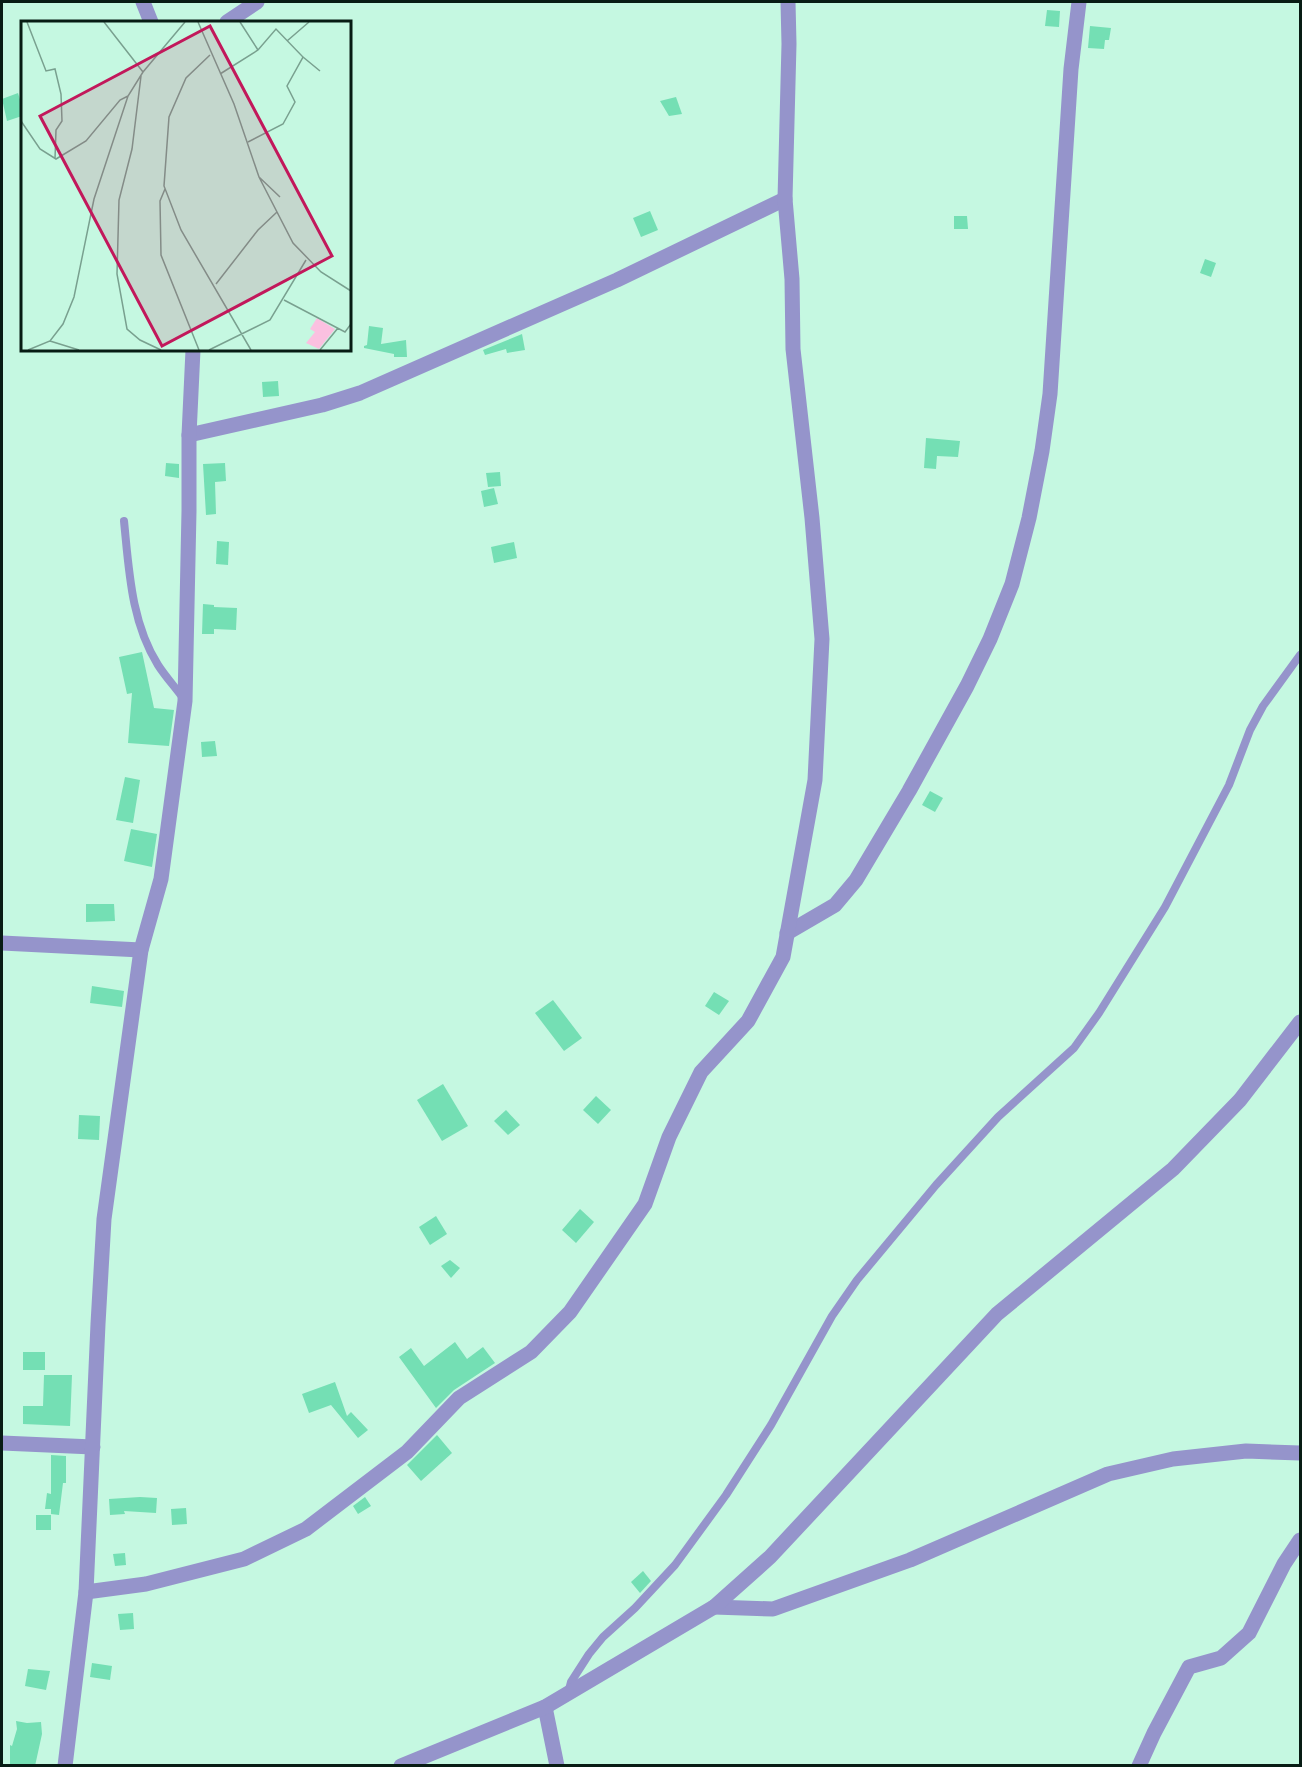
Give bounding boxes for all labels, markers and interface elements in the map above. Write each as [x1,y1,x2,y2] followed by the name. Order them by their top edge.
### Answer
[21,21,351,351] inset map

